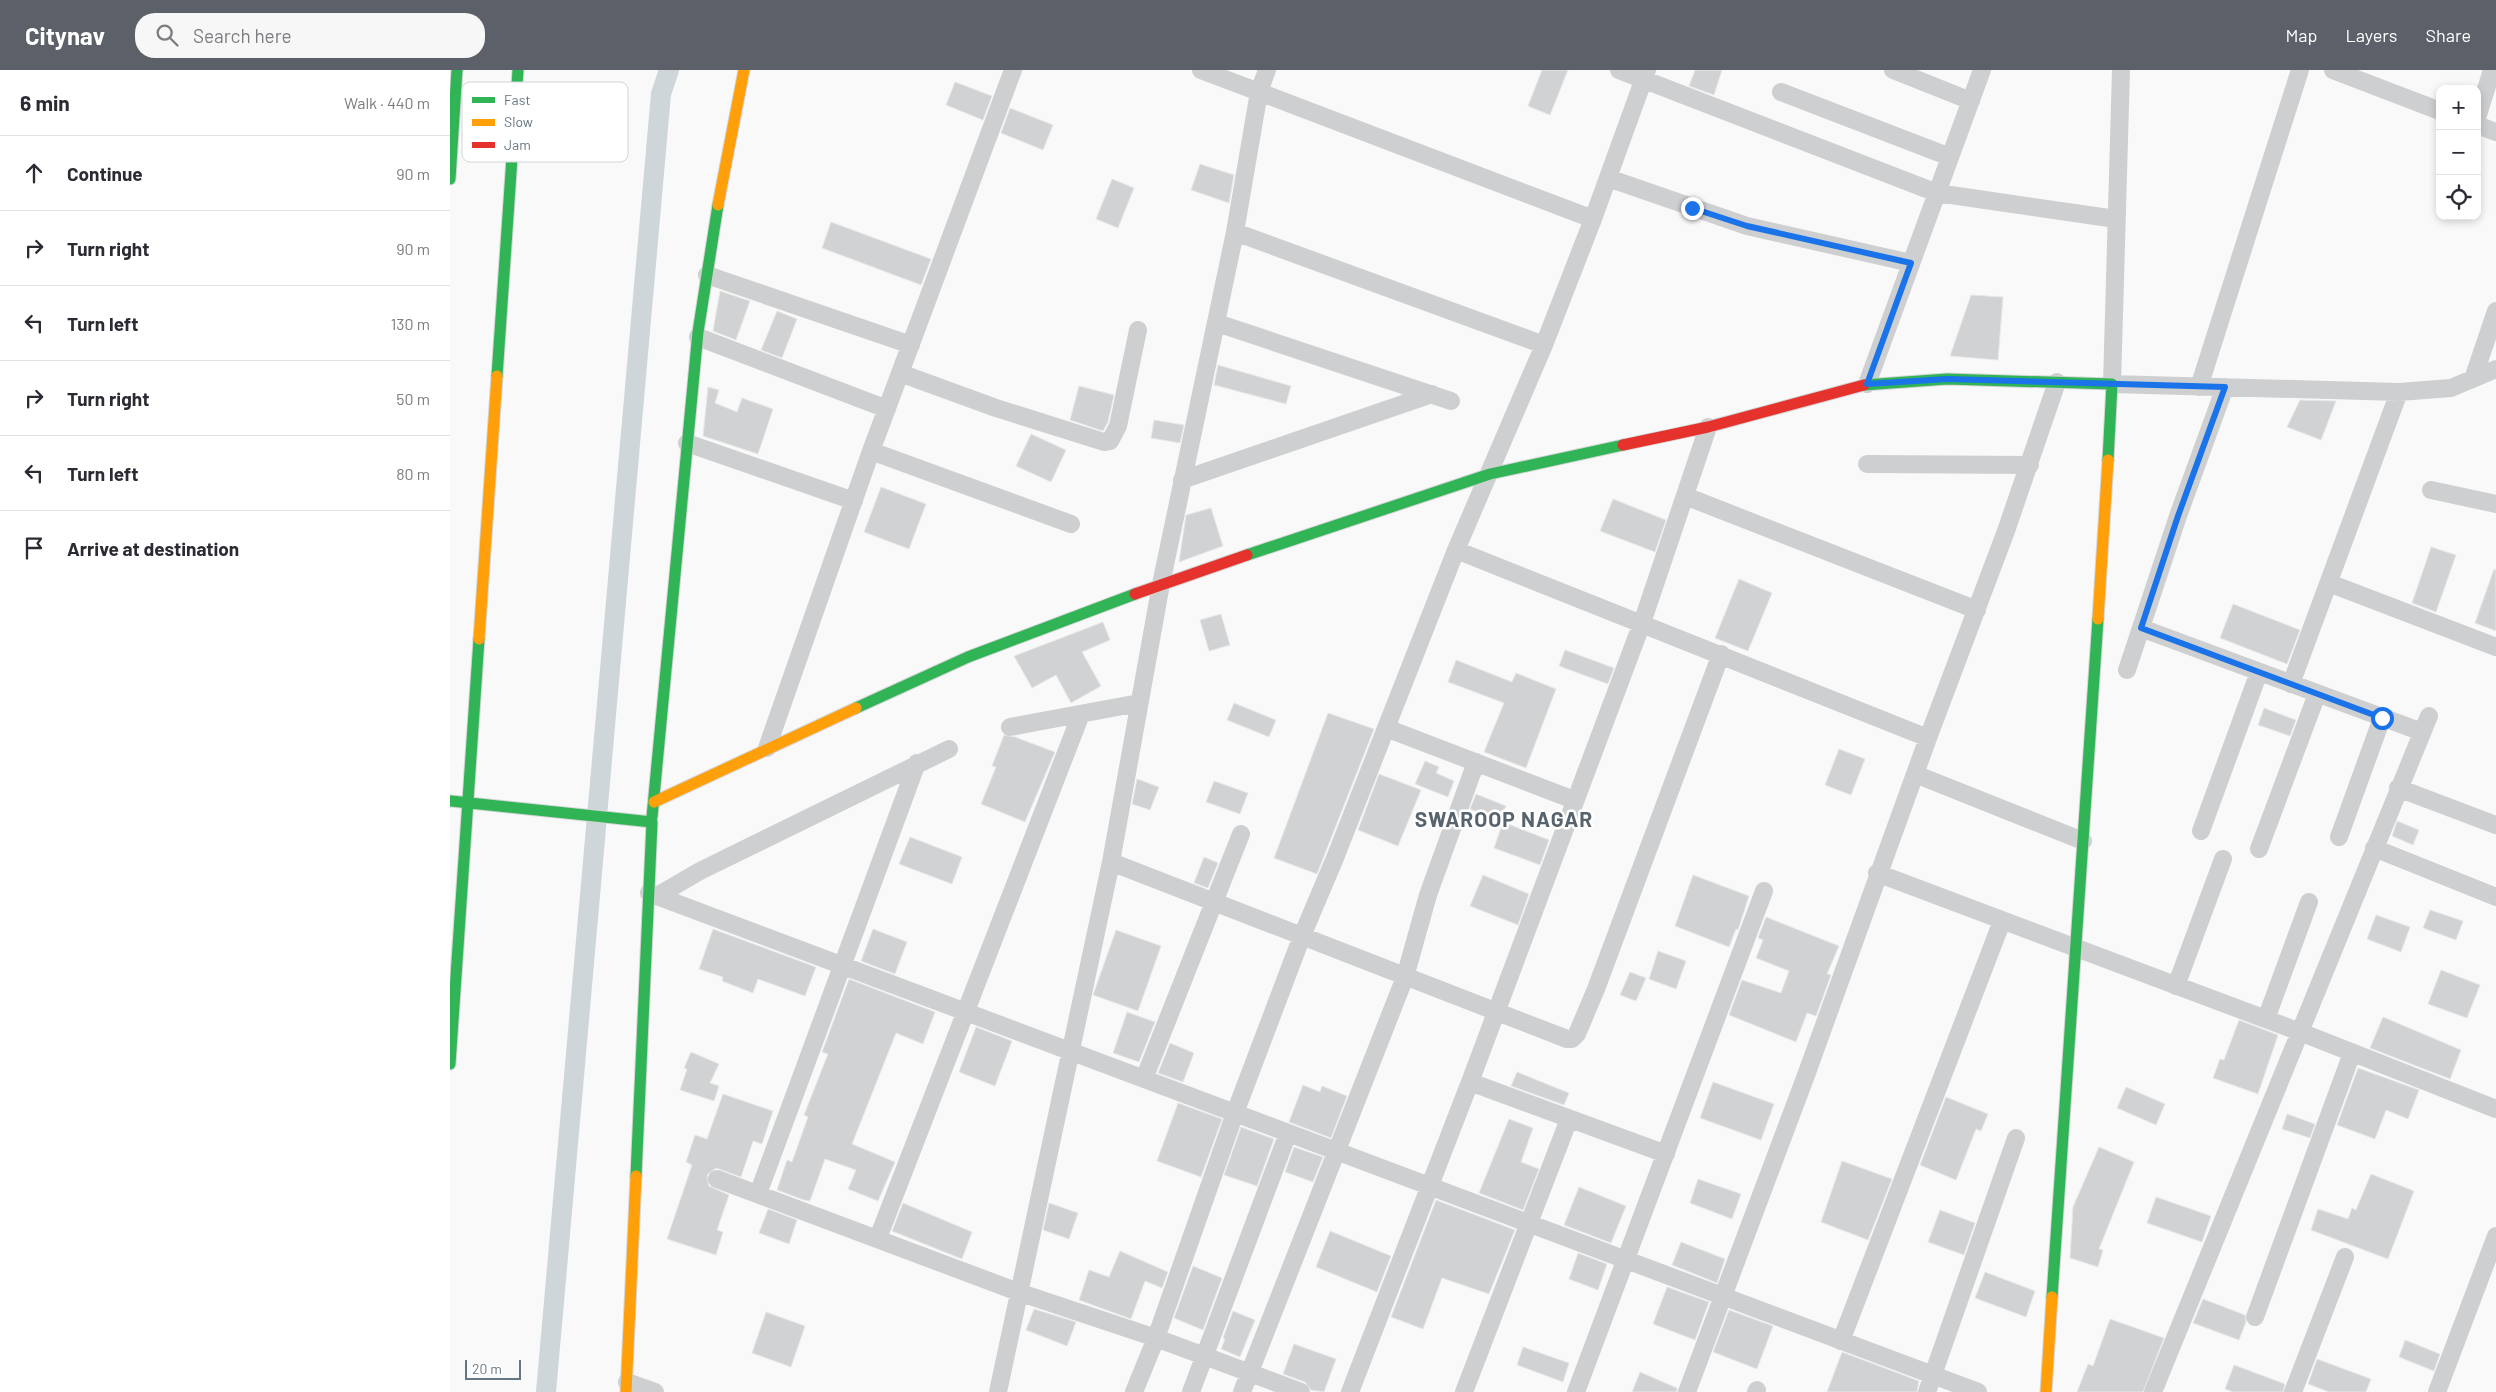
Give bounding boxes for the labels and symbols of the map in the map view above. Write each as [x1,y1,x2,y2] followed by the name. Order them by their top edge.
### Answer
[462,82,628,162] legend
[504,91,530,108] text: Fast
[504,113,533,130] text: Slow
[504,136,531,153] text: Jam
[1681,197,1704,220] route end
[2371,707,2394,730] route start
[1415,806,1593,831] district label: SWAROOP NAGAR
[465,1357,521,1380] scale bar

